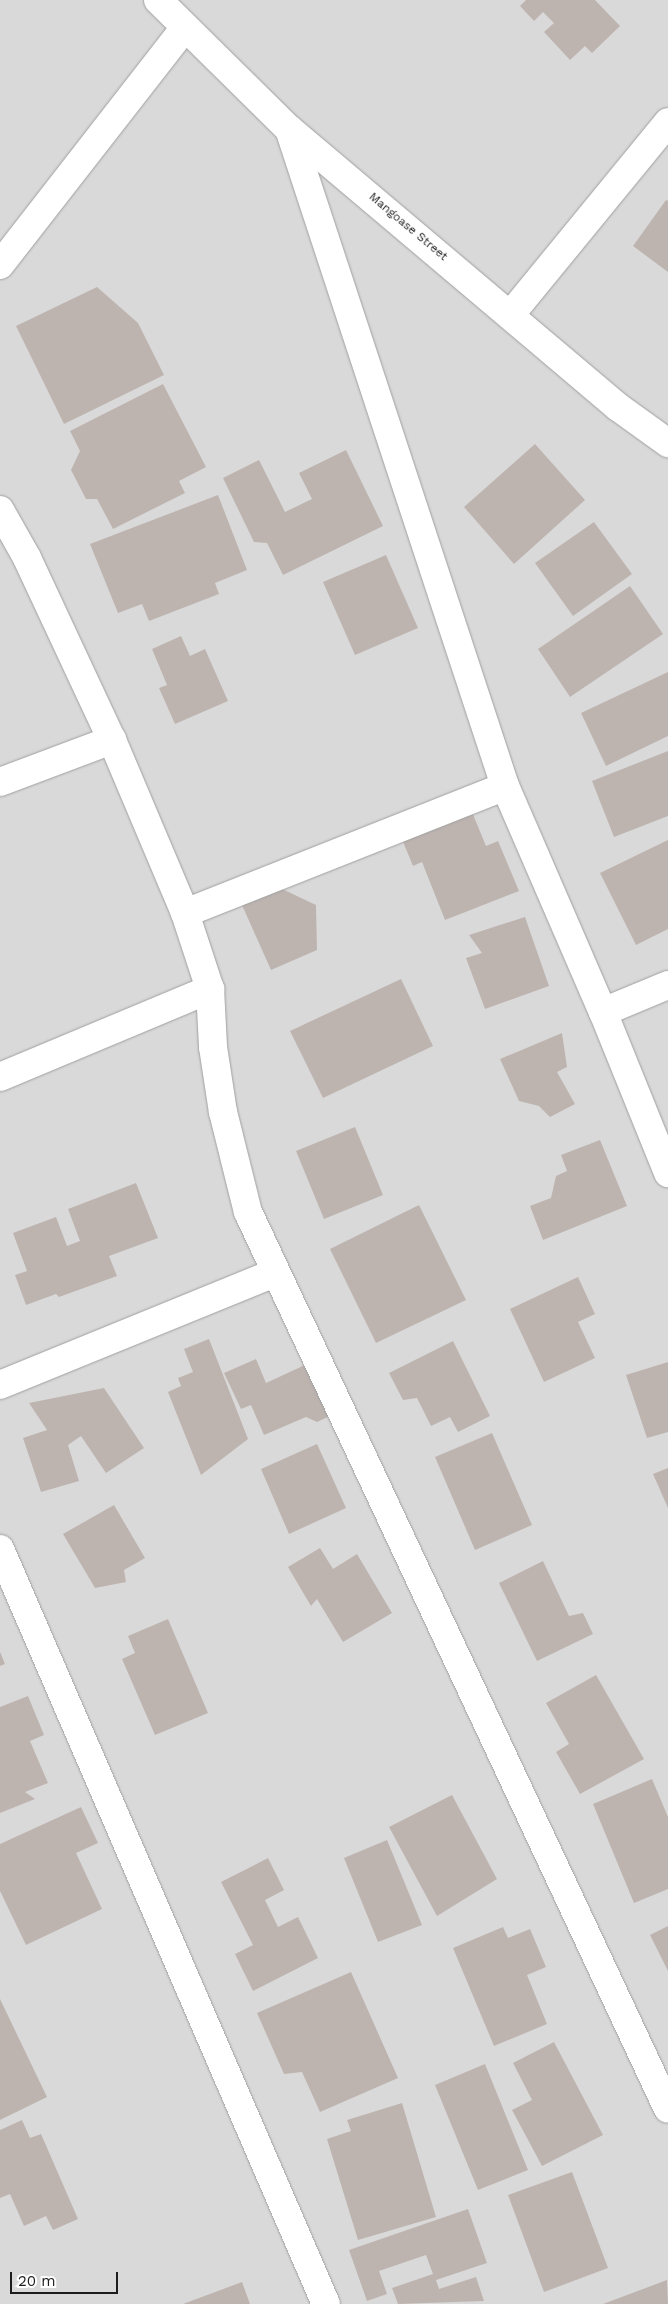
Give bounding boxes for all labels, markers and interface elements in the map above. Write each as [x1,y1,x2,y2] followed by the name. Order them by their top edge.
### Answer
[366,190,450,264] street label: Mangoase Street
[12,2262,120,2294] scale bar
[18,2272,56,2290] text: 20 m

